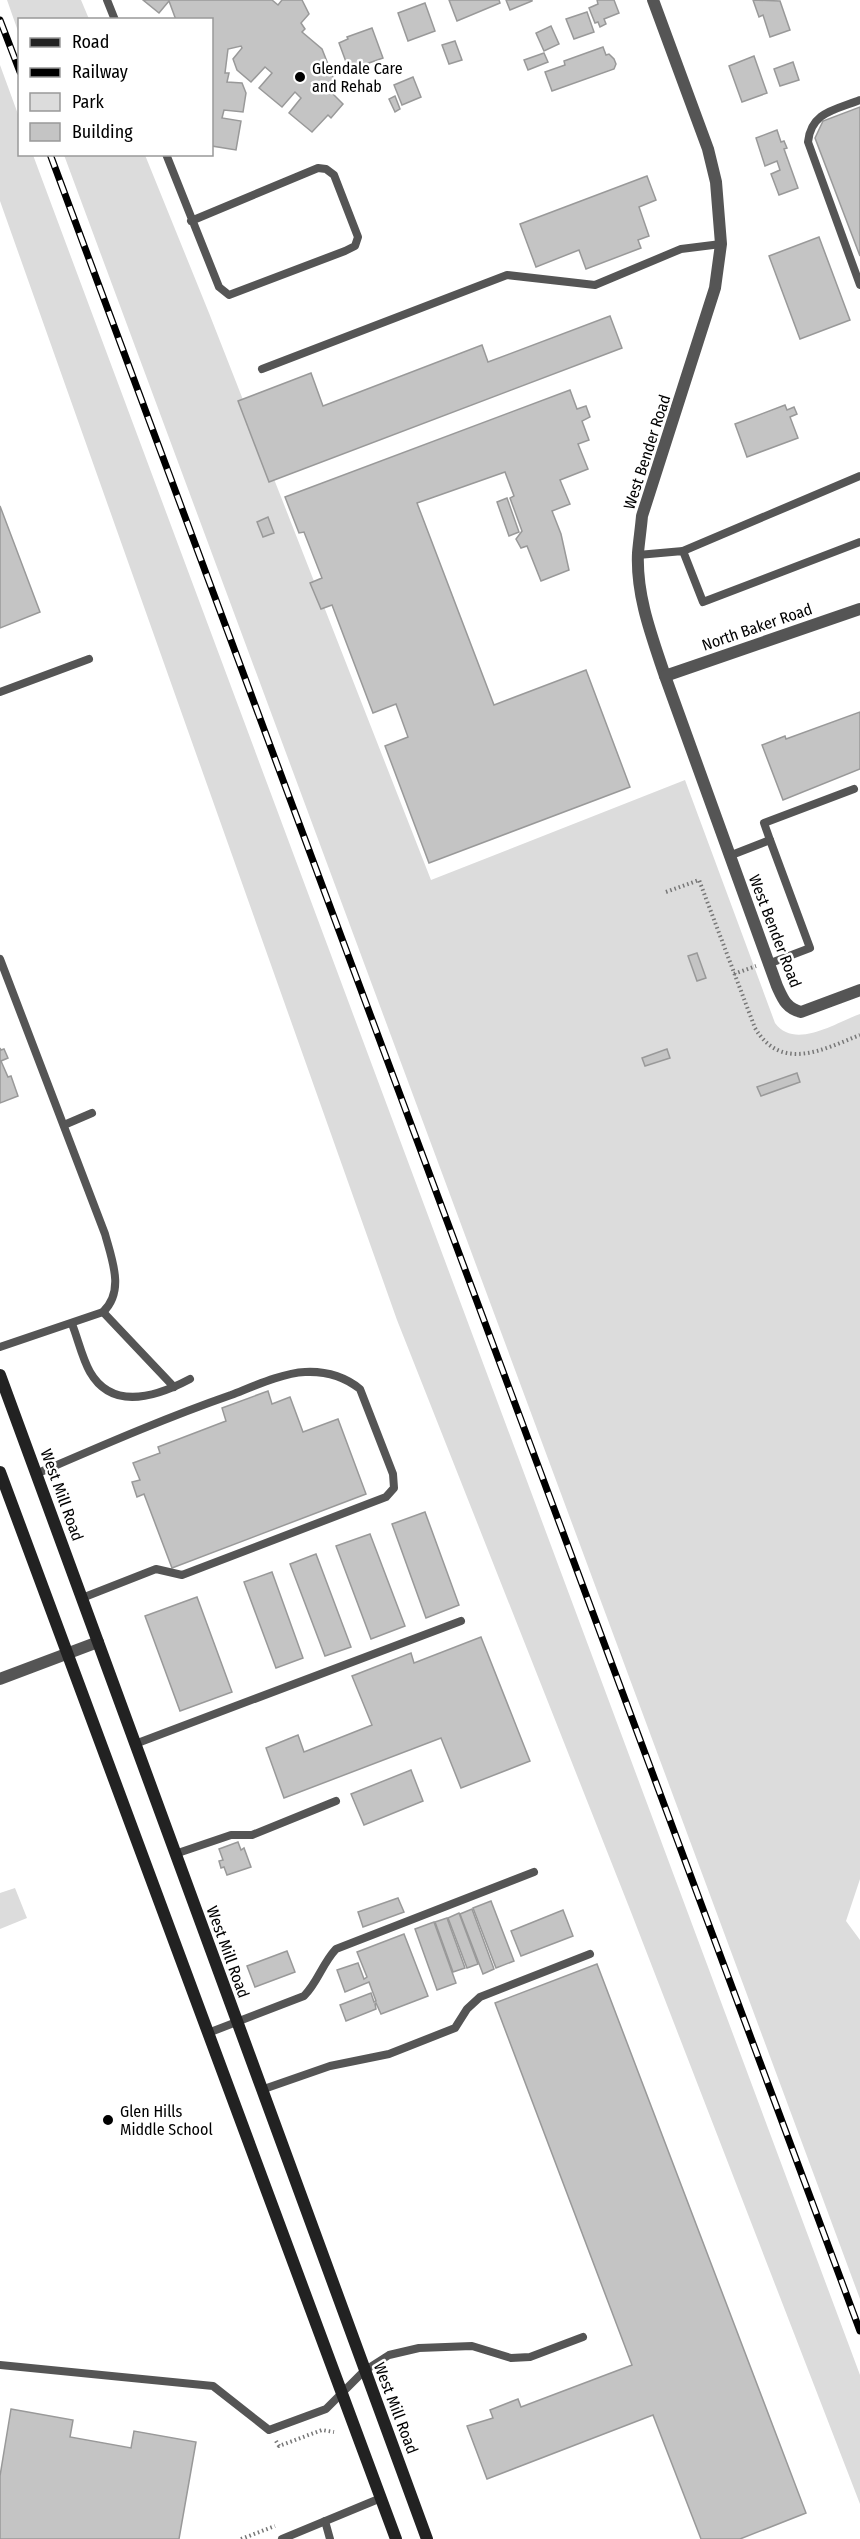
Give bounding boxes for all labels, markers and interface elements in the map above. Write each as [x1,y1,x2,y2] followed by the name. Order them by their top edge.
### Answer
[18,18,213,156] legend
[72,31,109,53] text: Road
[312,59,403,96] place label: Glendale Care and Rehab
[72,61,128,83] text: Railway
[293,70,307,84] marker: Glendale Care and Rehab
[72,91,105,113] text: Park
[72,121,133,143] text: Building
[619,392,675,512] street label: West Bender Road
[699,599,815,655] street label: North Baker Road
[745,872,805,990] street label: West Bender Road
[37,1446,87,1544] street label: West Mill Road
[203,1903,253,2001] street label: West Mill Road
[120,2102,213,2139] place label: Glen Hills Middle School
[101,2113,115,2127] marker: Glen Hills Middle School
[370,2360,422,2456] street label: West Mill Road

